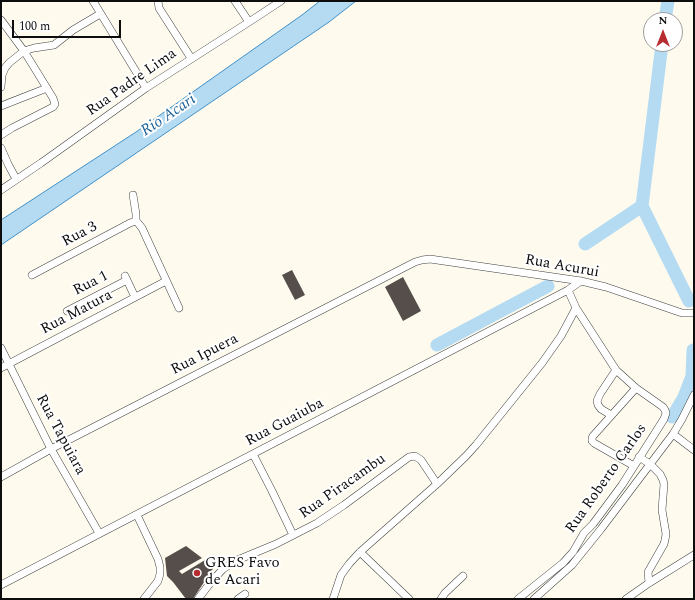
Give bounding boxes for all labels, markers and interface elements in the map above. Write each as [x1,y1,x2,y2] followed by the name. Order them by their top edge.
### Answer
[14,12,123,38] scale bar
[643,12,683,52] north arrow
[659,12,667,29] text: N
[19,17,50,36] text: 100 m
[84,45,180,121] street label: Rua Padre Lima
[138,91,200,141] water label: Rio Acari
[59,218,101,252] street label: Rua 3
[523,252,601,282] street label: Rua Acurui
[70,268,112,300] street label: Rua 1
[38,287,116,339] street label: Rua Matura
[168,330,242,380] street label: Rua Ipuera
[31,392,89,478] street label: Rua Tapuiara
[243,395,327,451] street label: Rua Guaiuba
[563,421,651,537] street label: Rua Roberto Carlos
[296,451,390,523] street label: Rua Piracambu
[205,555,279,590] place label: GRES Favo de Acari
[192,568,202,578] marker: GRES Favo de Acari

